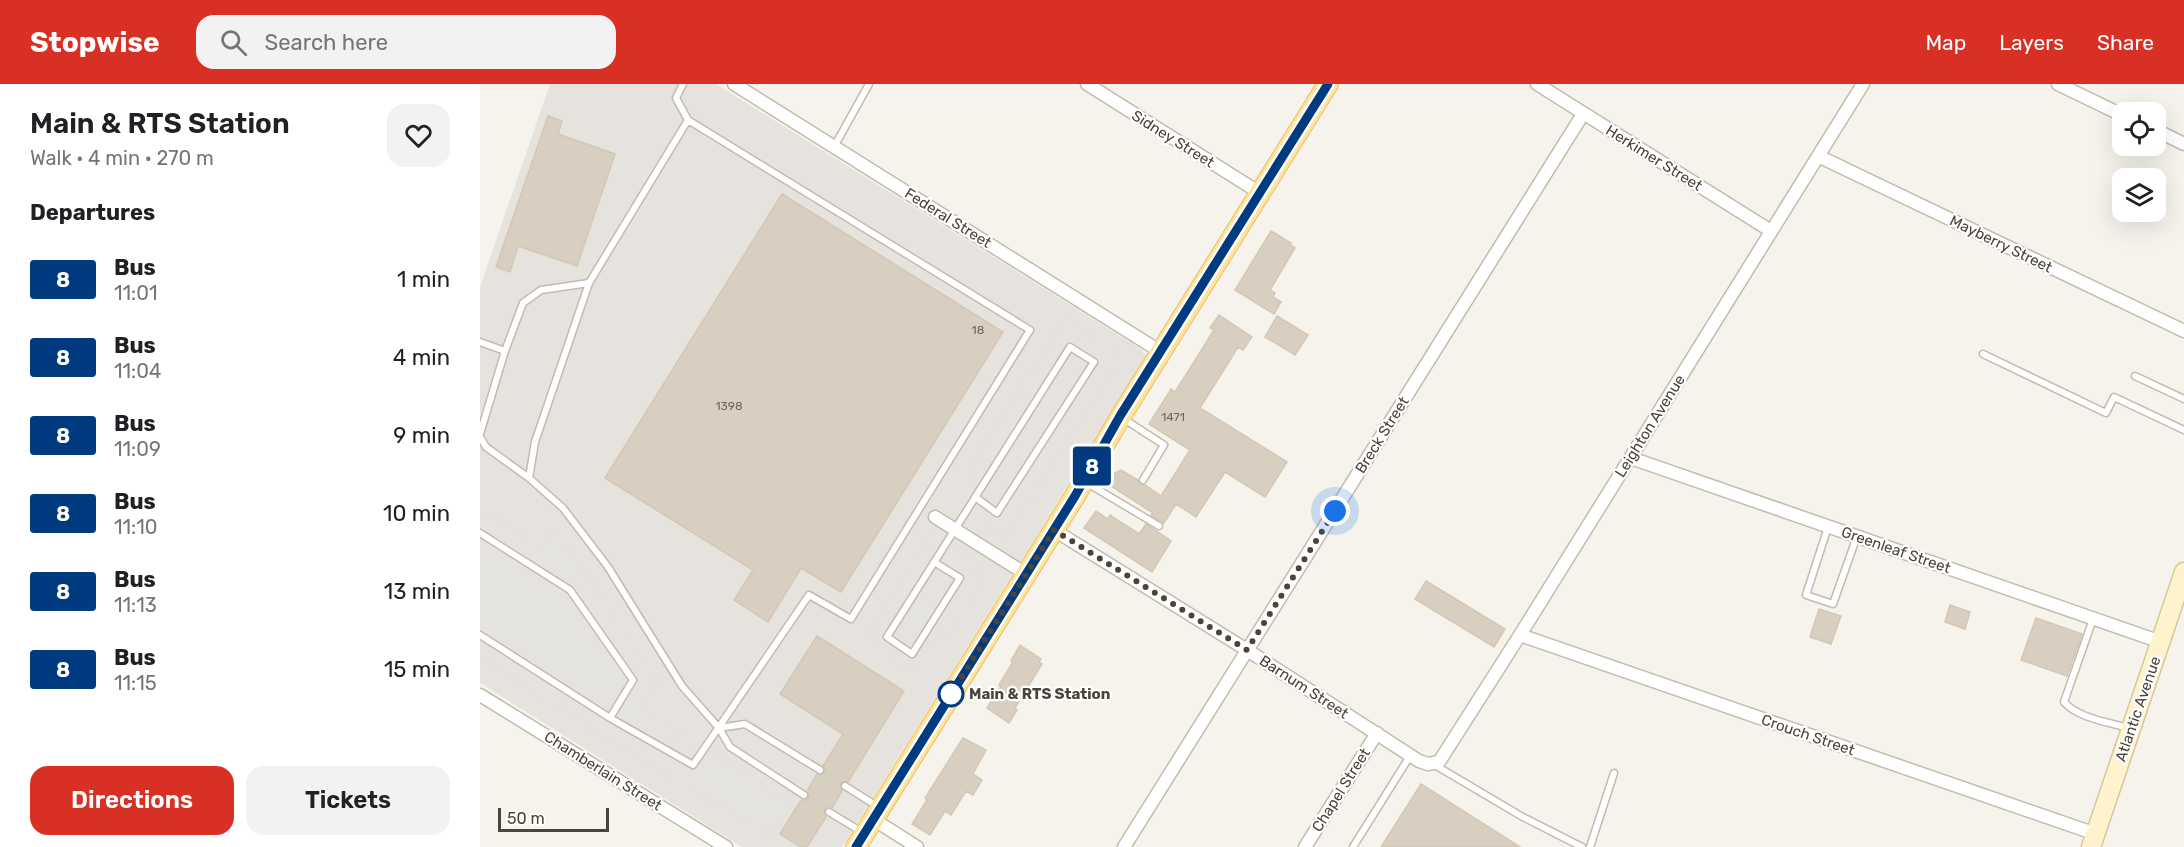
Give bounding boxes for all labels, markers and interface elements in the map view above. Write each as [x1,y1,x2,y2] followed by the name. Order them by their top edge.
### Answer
[196,15,616,69] search box
[30,26,160,59] text: Stopwise
[217,26,250,59] icon: search
[265,29,388,56] text: Search here
[1925,30,1966,55] text: Map
[1999,30,2064,55] text: Layers
[2097,30,2154,55] text: Share
[2112,102,2166,222] map controls
[2112,102,2166,156] button: locate
[387,104,450,167] button: heart
[1128,106,1218,172] street label: Sidney Street
[30,107,290,140] text: Main & RTS Station
[1602,121,1706,195] street label: Herkimer Street
[30,146,214,170] text: Walk · 4 min · 270 m
[2112,168,2166,222] button: layers
[901,184,995,252] street label: Federal Street
[30,199,155,226] text: Departures
[1947,211,2055,277] street label: Mayberry Street
[114,254,156,281] text: Bus
[397,266,450,293] text: 1 min
[56,267,70,292] text: 8
[114,281,158,305] text: 11:01
[972,323,984,337] house number: 18
[114,332,156,359] text: Bus
[393,344,450,371] text: 4 min
[56,345,70,370] text: 8
[114,359,161,383] text: 11:04
[1611,371,1689,481] street label: Leighton Avenue
[1351,393,1413,477] street label: Breck Street
[715,399,743,413] house number: 1398
[114,410,156,437] text: Bus
[1161,410,1185,424] house number: 1471
[393,422,450,449] text: 9 min
[56,423,70,448] text: 8
[114,437,161,461] text: 11:09
[1072,446,1112,485] line badge: 8
[1085,454,1099,479] text: 8
[114,488,156,515] text: Bus
[1320,496,1350,526] your location
[383,500,450,527] text: 10 min
[56,501,70,526] text: 8
[114,515,158,539] text: 11:10
[1839,523,1953,577] street label: Greenleaf Street
[114,566,156,593] text: Bus
[384,578,450,605] text: 13 min
[56,579,70,604] text: 8
[114,593,157,617] text: 11:13
[114,644,156,671] text: Bus
[1256,652,1352,723] street label: Barnum Street
[2112,654,2164,764] street label: Atlantic Avenue
[384,656,450,683] text: 15 min
[56,657,70,682] text: 8
[114,671,157,695] text: 11:15
[938,681,964,707] marker: Main & RTS Station
[969,685,1110,703] place label: Main & RTS Station
[1759,711,1857,759] street label: Crouch Street
[541,727,665,815] street label: Chamberlain Street
[1308,745,1374,835] street label: Chapel Street
[30,766,234,835] button: Directions
[246,766,450,835] button: Tickets
[498,805,609,832] scale bar
[507,809,545,828] text: 50 m

